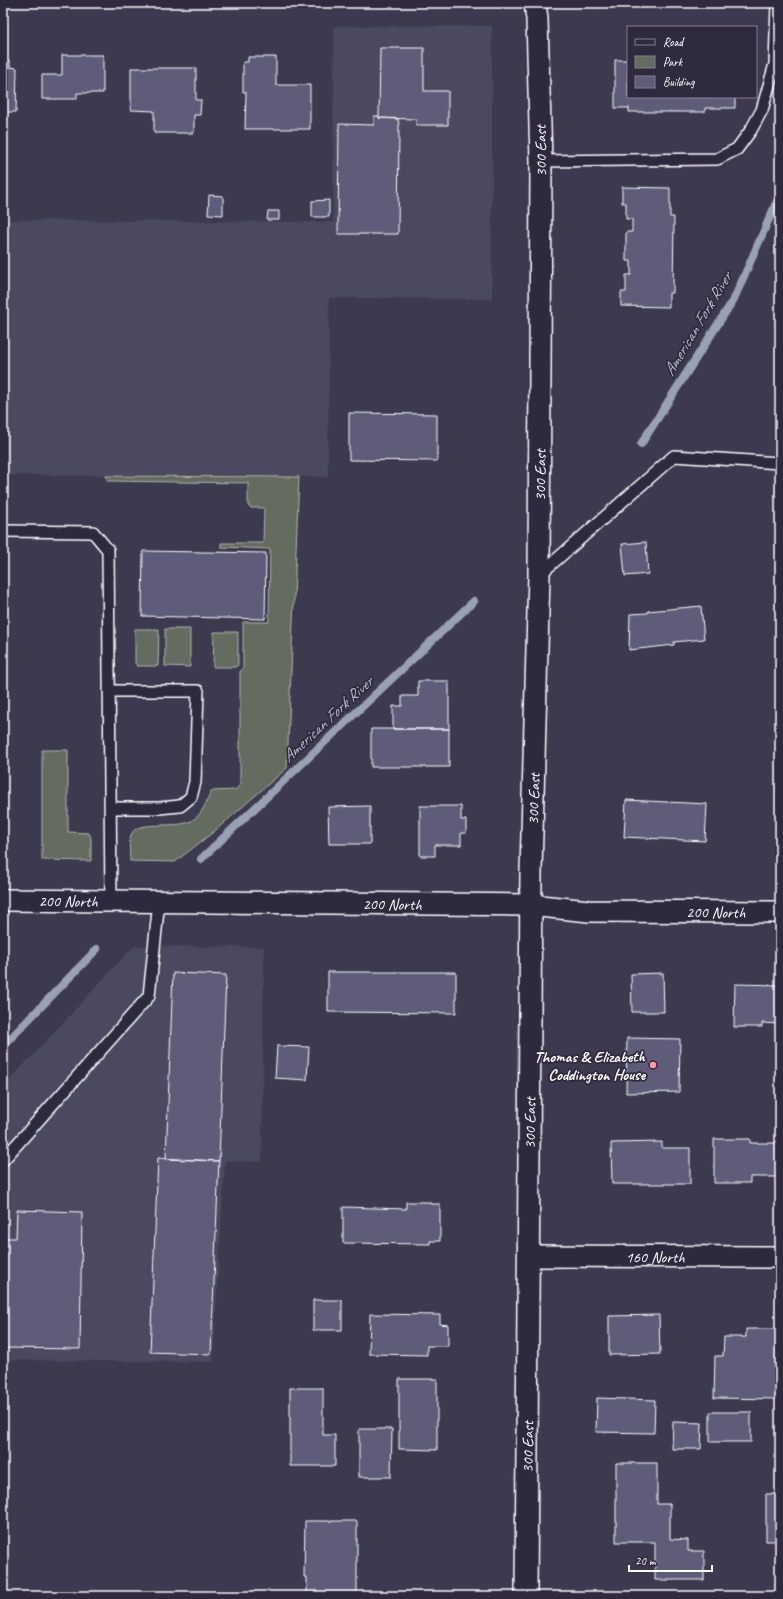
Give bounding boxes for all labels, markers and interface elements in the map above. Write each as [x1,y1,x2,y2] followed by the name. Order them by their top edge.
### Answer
[627,26,757,98] legend
[663,34,685,50] text: Road
[663,54,684,70] text: Park
[663,74,695,90] text: Building
[531,123,551,177] street label: 300 East
[658,266,738,380] water label: American Fork River
[530,448,551,501] street label: 300 East
[278,670,379,767] water label: American Fork River
[523,771,545,825] street label: 300 East
[38,891,98,912] street label: 200 North
[362,894,422,915] street label: 200 North
[686,903,746,923] street label: 200 North
[534,1047,647,1085] place label: Thomas & Elizabeth Coddington House
[648,1060,658,1070] marker: Thomas & Elizabeth Coddington House
[520,1095,540,1149] street label: 300 East
[625,1247,685,1268] street label: 160 North
[518,1419,538,1473] street label: 300 East
[629,1547,712,1573] scale bar
[635,1553,657,1569] text: 20 m

